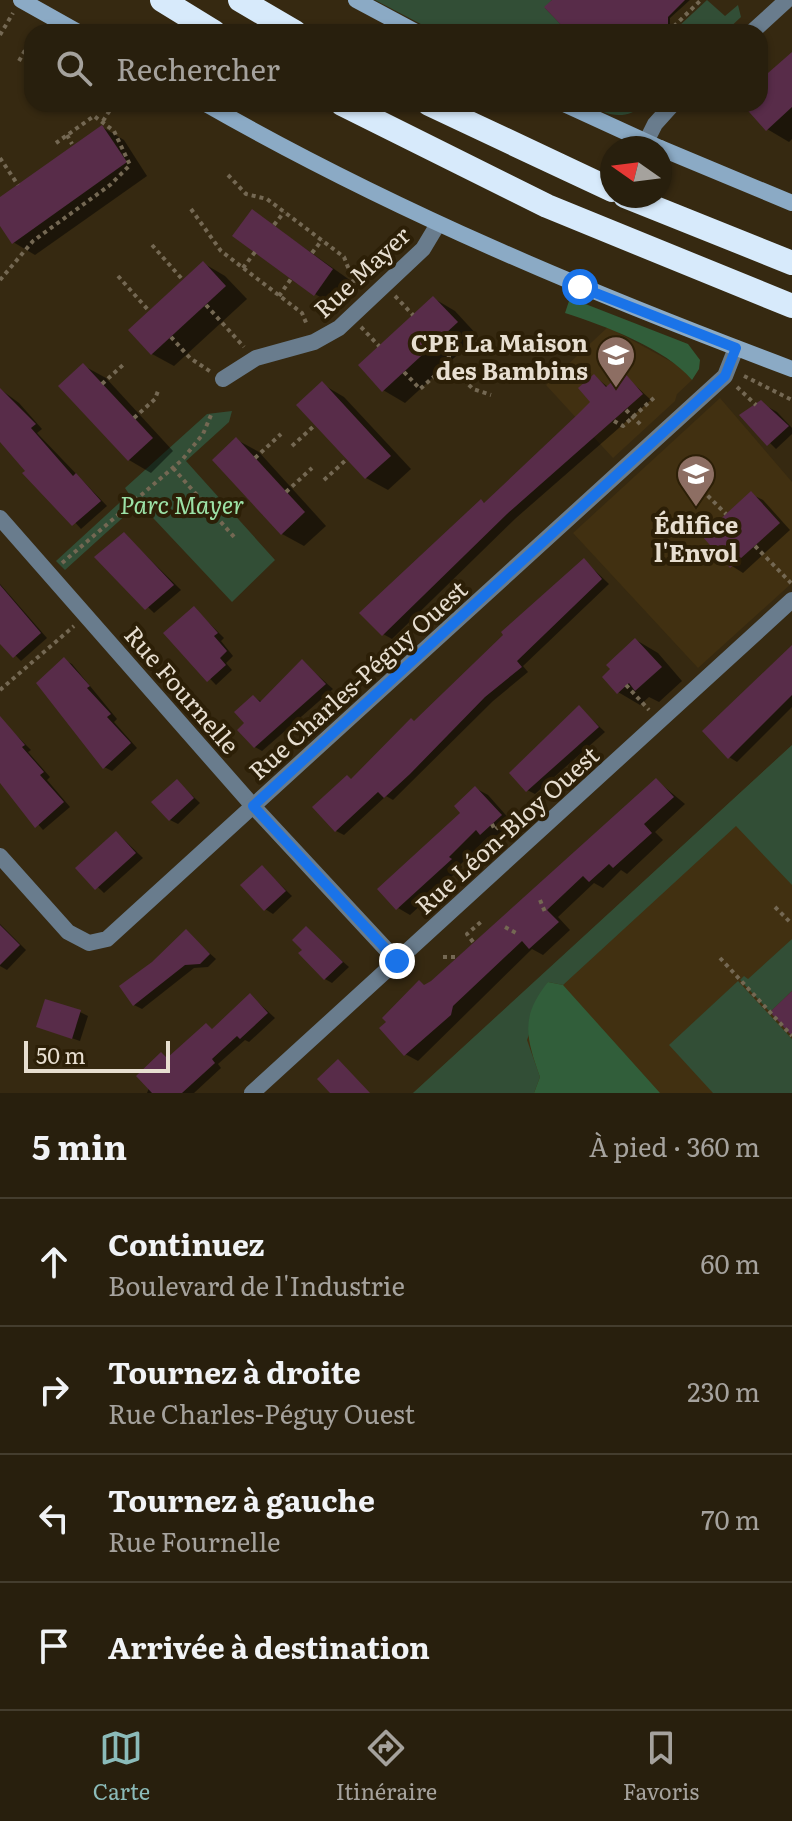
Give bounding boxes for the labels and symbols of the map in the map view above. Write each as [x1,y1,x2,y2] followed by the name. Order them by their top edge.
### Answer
[600,136,672,208] north arrow
[305,217,418,325] street label: Rue Mayer
[562,269,598,305] route start
[411,324,588,387] place label: CPE La Maison des Bambins
[595,334,637,389] school or university icon: CPE La Maison des Bambins
[675,453,717,508] school or university icon: Édifice l'Envol
[120,486,244,521] park label: Parc Mayer
[654,506,738,569] place label: Édifice l'Envol
[240,571,474,787] street label: Rue Charles-Péguy Ouest
[118,617,248,761] street label: Rue Fournelle
[406,737,606,921] street label: Rue Léon-Bloy Ouest
[379,943,415,979] route end
[24,1037,170,1073] scale bar

